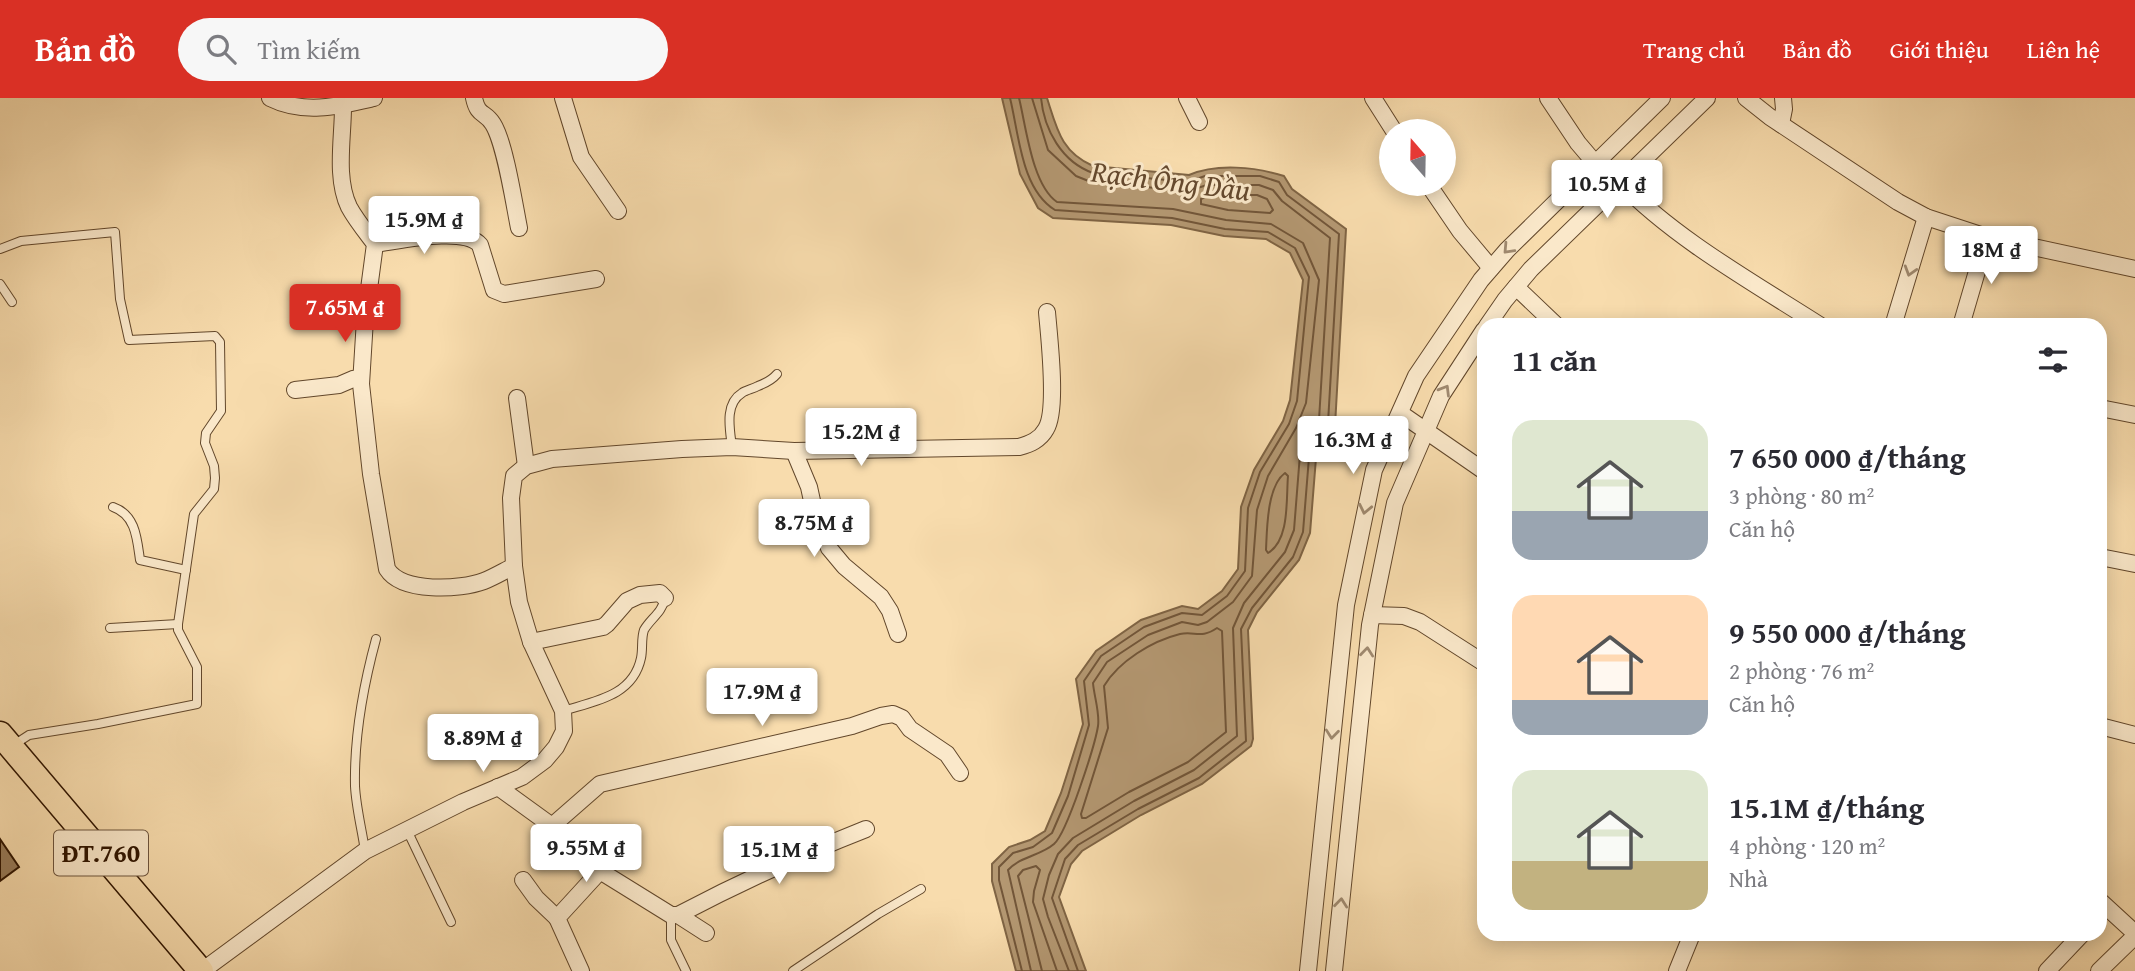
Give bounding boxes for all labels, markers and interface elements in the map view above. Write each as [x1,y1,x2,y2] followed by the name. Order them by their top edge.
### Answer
[178,18,668,81] search box
[35,25,136,73] text: Bản đồ
[202,30,240,68] icon: search
[258,30,360,69] text: Tìm kiếm
[1643,32,1745,67] text: Trang chủ
[1783,32,1852,67] text: Bản đồ
[1890,32,1989,67] text: Giới thiệu
[2027,32,2100,67] text: Liên hệ
[1379,119,1456,196] north arrow
[1379,119,1456,196] map controls
[1088,148,1253,212] water label: Rạch Ông Dầu
[1542,160,1672,220] pin: 10.5M ₫
[1567,166,1647,199] text: 10.5M ₫
[359,197,489,256] pin: 15.9M ₫
[384,202,464,235] text: 15.9M ₫
[1942,226,2040,286] pin: 18M ₫
[1961,232,2021,265] text: 18M ₫
[1504,240,1517,253] one-way arrow
[1903,265,1918,277] one-way arrow
[280,285,410,344] pin: 7.65M ₫
[305,290,385,323] text: 7.65M ₫
[1512,338,1597,382] text: 11 căn
[2034,341,2072,379] icon: filters
[1437,384,1450,397] one-way arrow
[796,408,926,468] pin: 15.2M ₫
[821,414,901,447] text: 15.2M ₫
[1288,416,1418,476] pin: 16.3M ₫
[1313,422,1393,455] text: 16.3M ₫
[1729,435,1966,479] text: 7 650 000 ₫/tháng
[1568,448,1652,532] icon: home
[1729,479,1874,512] text: 3 phòng · 80 m²
[749,500,879,559] pin: 8.75M ₫
[1359,503,1374,515] one-way arrow
[774,505,854,538] text: 8.75M ₫
[1729,512,1795,545] text: Căn hộ
[1729,610,1966,654] text: 9 550 000 ₫/tháng
[1568,623,1652,707] icon: home
[1359,647,1374,658] one-way arrow
[1729,654,1874,687] text: 2 phòng · 76 m²
[697,668,827,728] pin: 17.9M ₫
[722,674,802,707] text: 17.9M ₫
[1729,687,1795,720] text: Căn hộ
[418,714,548,774] pin: 8.89M ₫
[443,720,523,753] text: 8.89M ₫
[1325,729,1340,740] one-way arrow
[1729,785,1924,829] text: 15.1M ₫/tháng
[1568,798,1652,882] icon: home
[521,824,651,884] pin: 9.55M ₫
[714,826,844,886] pin: 15.1M ₫
[1729,829,1885,862] text: 4 phòng · 120 m²
[546,830,626,863] text: 9.55M ₫
[54,831,148,876] road number: ĐT.760
[739,832,819,865] text: 15.1M ₫
[1729,862,1768,895] text: Nhà
[1334,897,1349,909] one-way arrow

